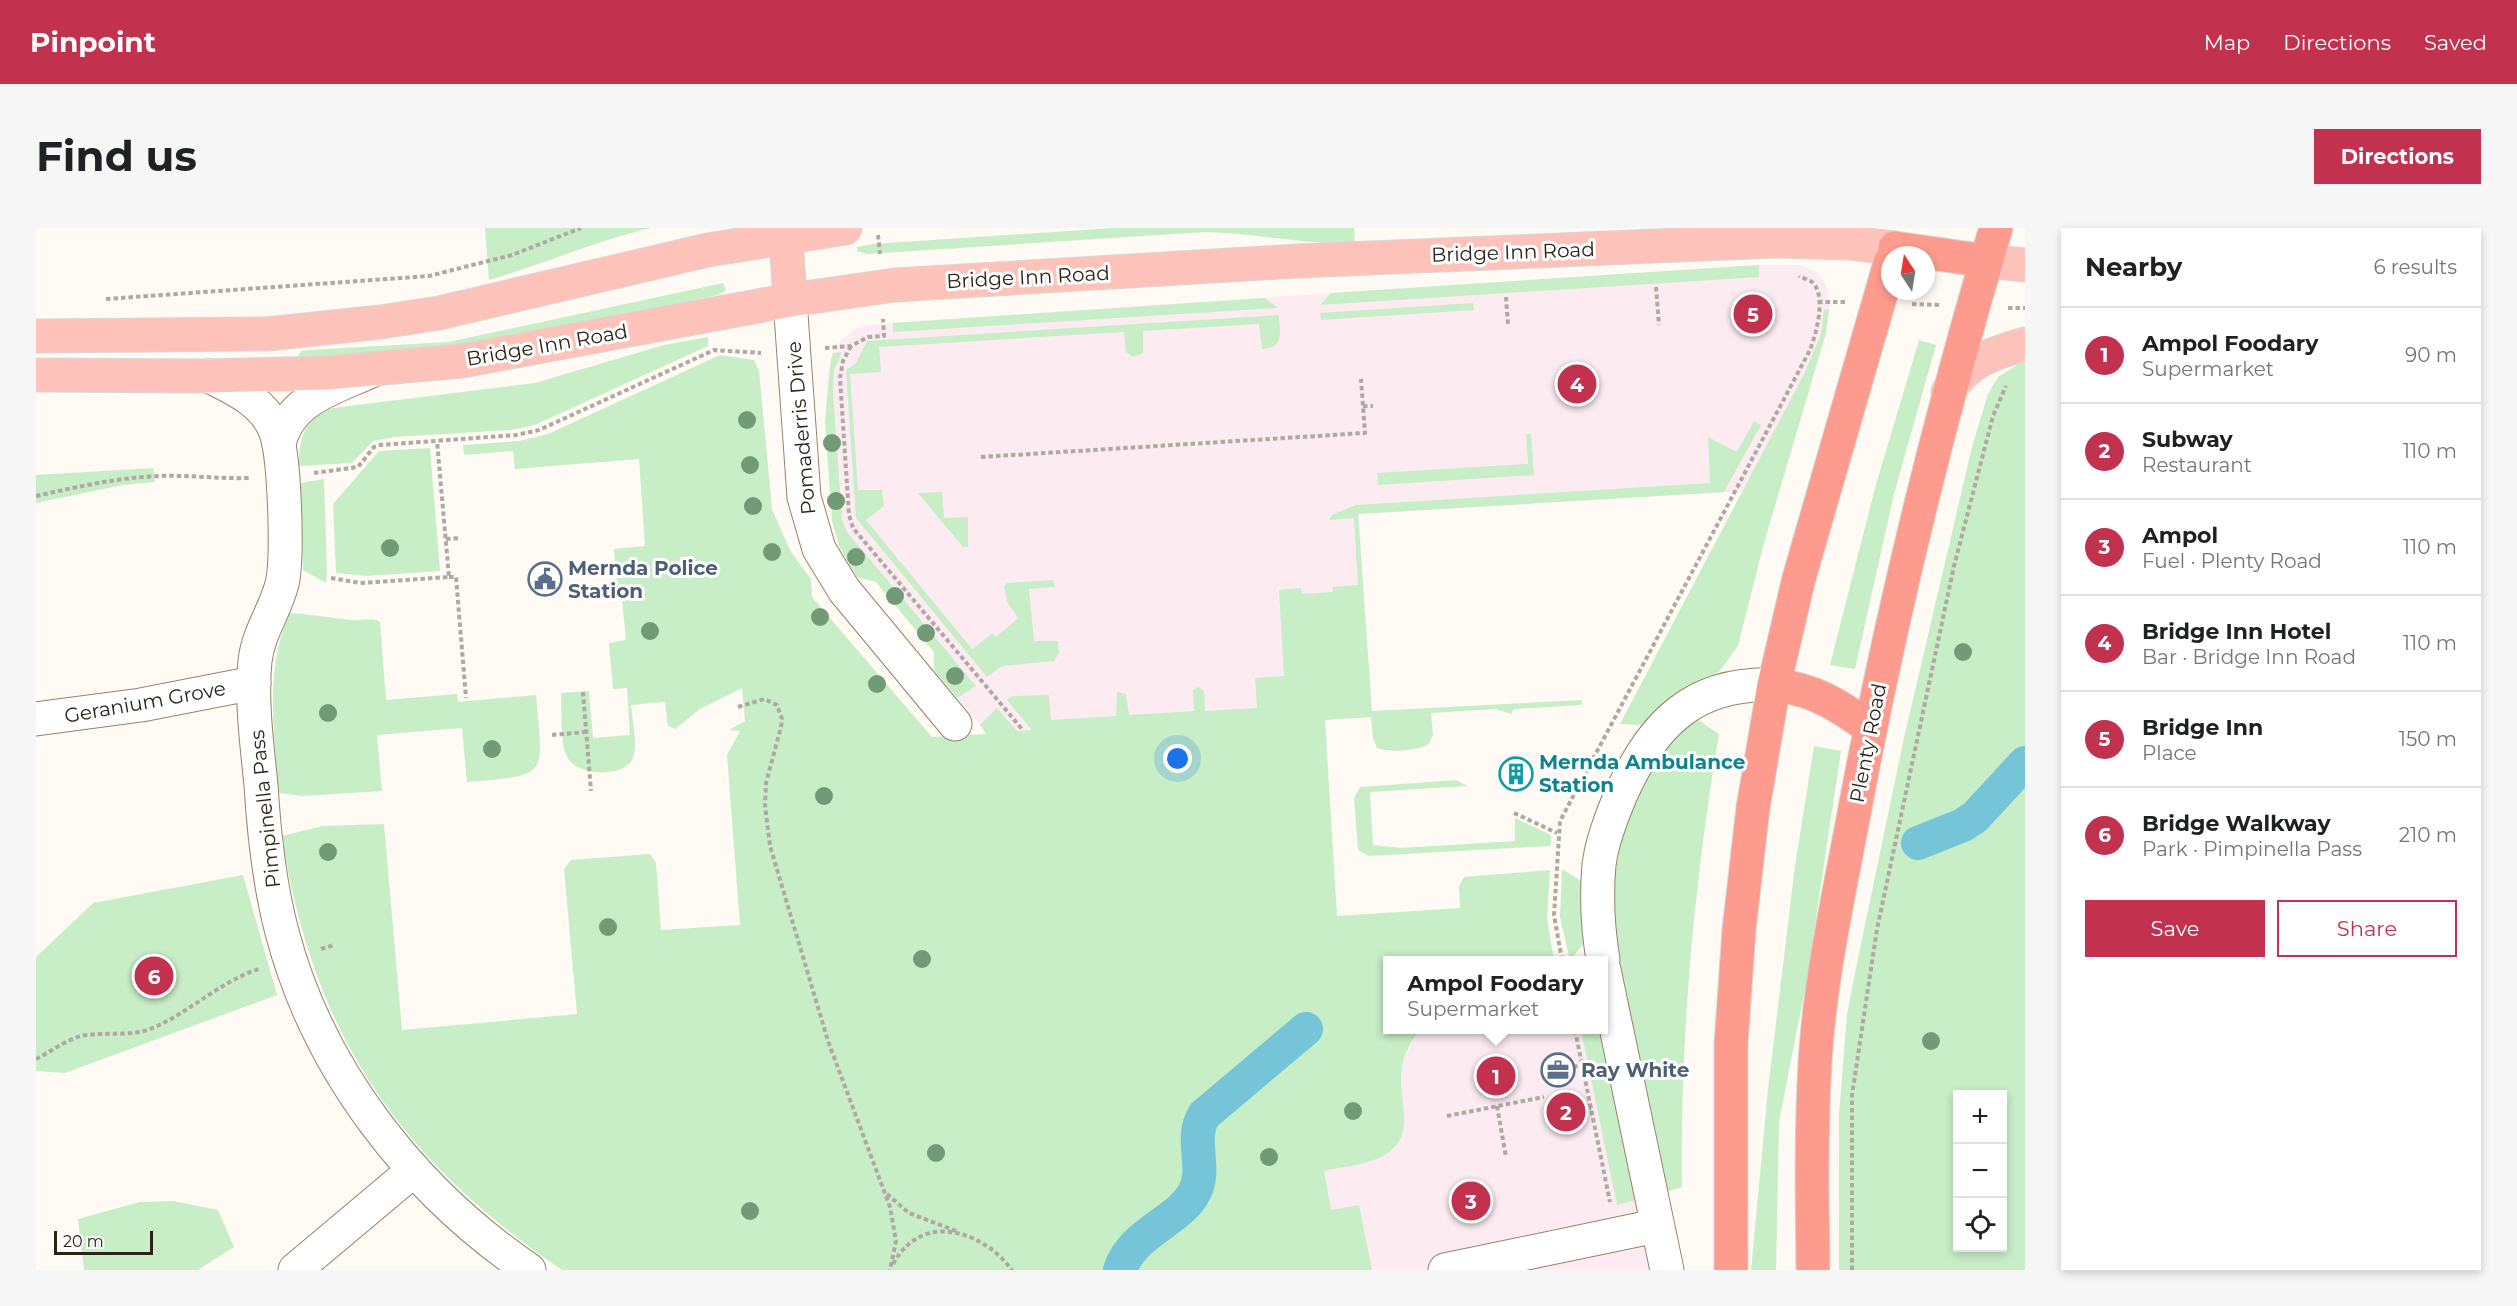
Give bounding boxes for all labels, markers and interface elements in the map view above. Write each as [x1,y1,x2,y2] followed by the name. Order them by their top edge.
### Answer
[30,25,156,59] text: Pinpoint
[2204,30,2250,55] text: Map
[2283,30,2391,55] text: Directions
[2424,30,2487,55] text: Saved
[2314,129,2481,184] button: Directions
[36,130,197,182] text: Find us
[1431,237,1595,267] street label: Bridge Inn Road
[1881,246,1935,300] north arrow
[2085,251,2182,283] text: Nearby
[2373,255,2457,279] text: 6 results
[946,261,1110,293] street label: Bridge Inn Road
[1734,292,1772,337] pin: 5
[464,319,630,371] street label: Bridge Inn Road
[2142,330,2318,357] text: Ampol Foodary
[781,340,821,516] street label: Pomaderris Drive
[2101,343,2108,367] text: 1
[2405,343,2457,367] text: 90 m
[2142,357,2274,381] text: Supermarket
[1558,362,1596,406] pin: 4
[2142,426,2233,453] text: Subway
[2099,439,2110,463] text: 2
[2403,439,2457,463] text: 110 m
[2142,453,2252,477] text: Restaurant
[2142,522,2218,549] text: Ampol
[2099,535,2110,559] text: 3
[2403,535,2457,559] text: 110 m
[2142,549,2322,573] text: Fuel · Plenty Road
[568,556,718,603] place label: Mernda Police Station
[527,561,563,597] public building icon: Mernda Police Station
[2142,618,2331,645] text: Bridge Inn Hotel
[2098,631,2111,655] text: 4
[2403,631,2457,655] text: 110 m
[2142,645,2356,669] text: Bar · Bridge Inn Road
[62,676,228,728] street label: Geranium Grove
[1845,681,1891,805] street label: Plenty Road
[2142,714,2263,741] text: Bridge Inn
[2099,727,2110,751] text: 5
[2399,727,2457,751] text: 150 m
[245,729,285,889] street label: Pimpinella Pass
[2142,741,2197,765] text: Place
[1163,744,1192,773] your location
[1539,750,1745,797] place label: Mernda Ambulance Station
[1498,756,1534,792] building icon: Mernda Ambulance Station
[2142,810,2331,837] text: Bridge Walkway
[2098,823,2111,847] text: 6
[2399,823,2457,847] text: 210 m
[2142,837,2362,861] text: Park · Pimpinella Pass
[2085,900,2265,957] button: Save
[2277,900,2457,957] button: Share
[134,954,174,999] pin: 6
[1383,956,1608,1034] popup
[1407,970,1584,997] text: Ampol Foodary
[1407,997,1539,1021] text: Supermarket
[1540,1052,1576,1088] office icon: Ray White
[1476,1054,1516,1098] pin: 1
[1581,1058,1689,1082] place label: Ray White
[1546,1090,1586,1134] pin: 2
[1953,1090,2007,1252] map controls
[1953,1090,2007,1144] button: +
[1953,1144,2007,1198] button: −
[1452,1178,1490,1224] pin: 3
[1953,1198,2007,1252] button: locate
[54,1228,153,1256] scale bar
[63,1232,104,1251] text: 20 m

